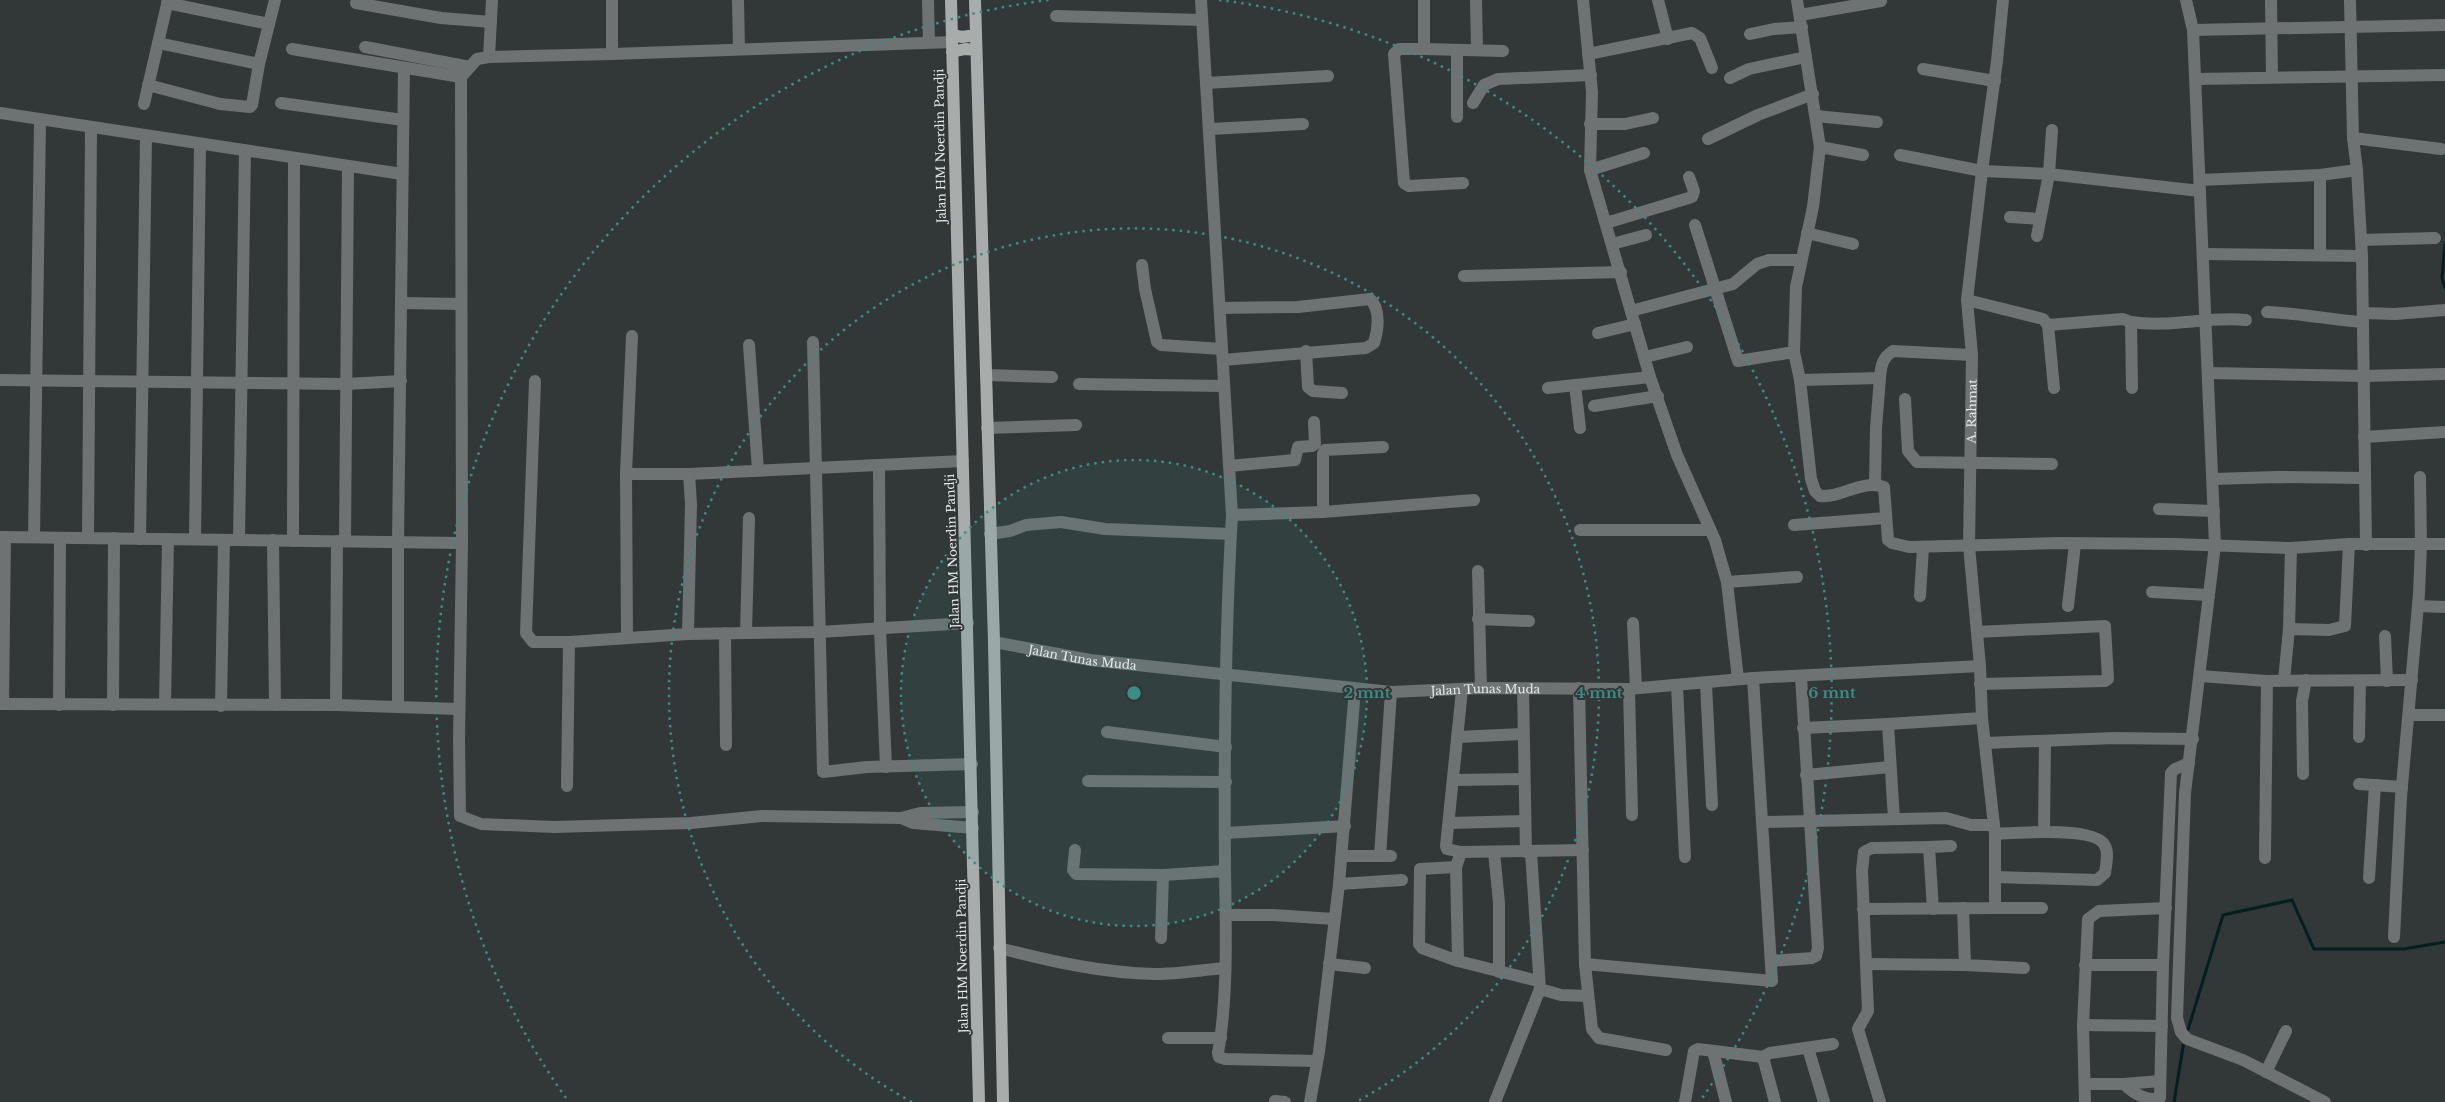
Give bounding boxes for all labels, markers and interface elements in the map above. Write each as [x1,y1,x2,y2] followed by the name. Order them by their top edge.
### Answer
[931,69,949,225] street label: Jalan HM Noerdin Pandji
[1963,379,1979,445] street label: A. Rahmat
[942,474,962,630] street label: Jalan HM Noerdin Pandji
[1025,641,1138,672] street label: Jalan Tunas Muda
[1429,680,1541,698] street label: Jalan Tunas Muda
[1344,683,1391,702] text: 2 mnt
[1575,683,1623,702] text: 4 mnt
[1808,683,1856,702] text: 6 mnt
[1125,684,1143,702] centre of rings
[953,879,971,1035] street label: Jalan HM Noerdin Pandji

